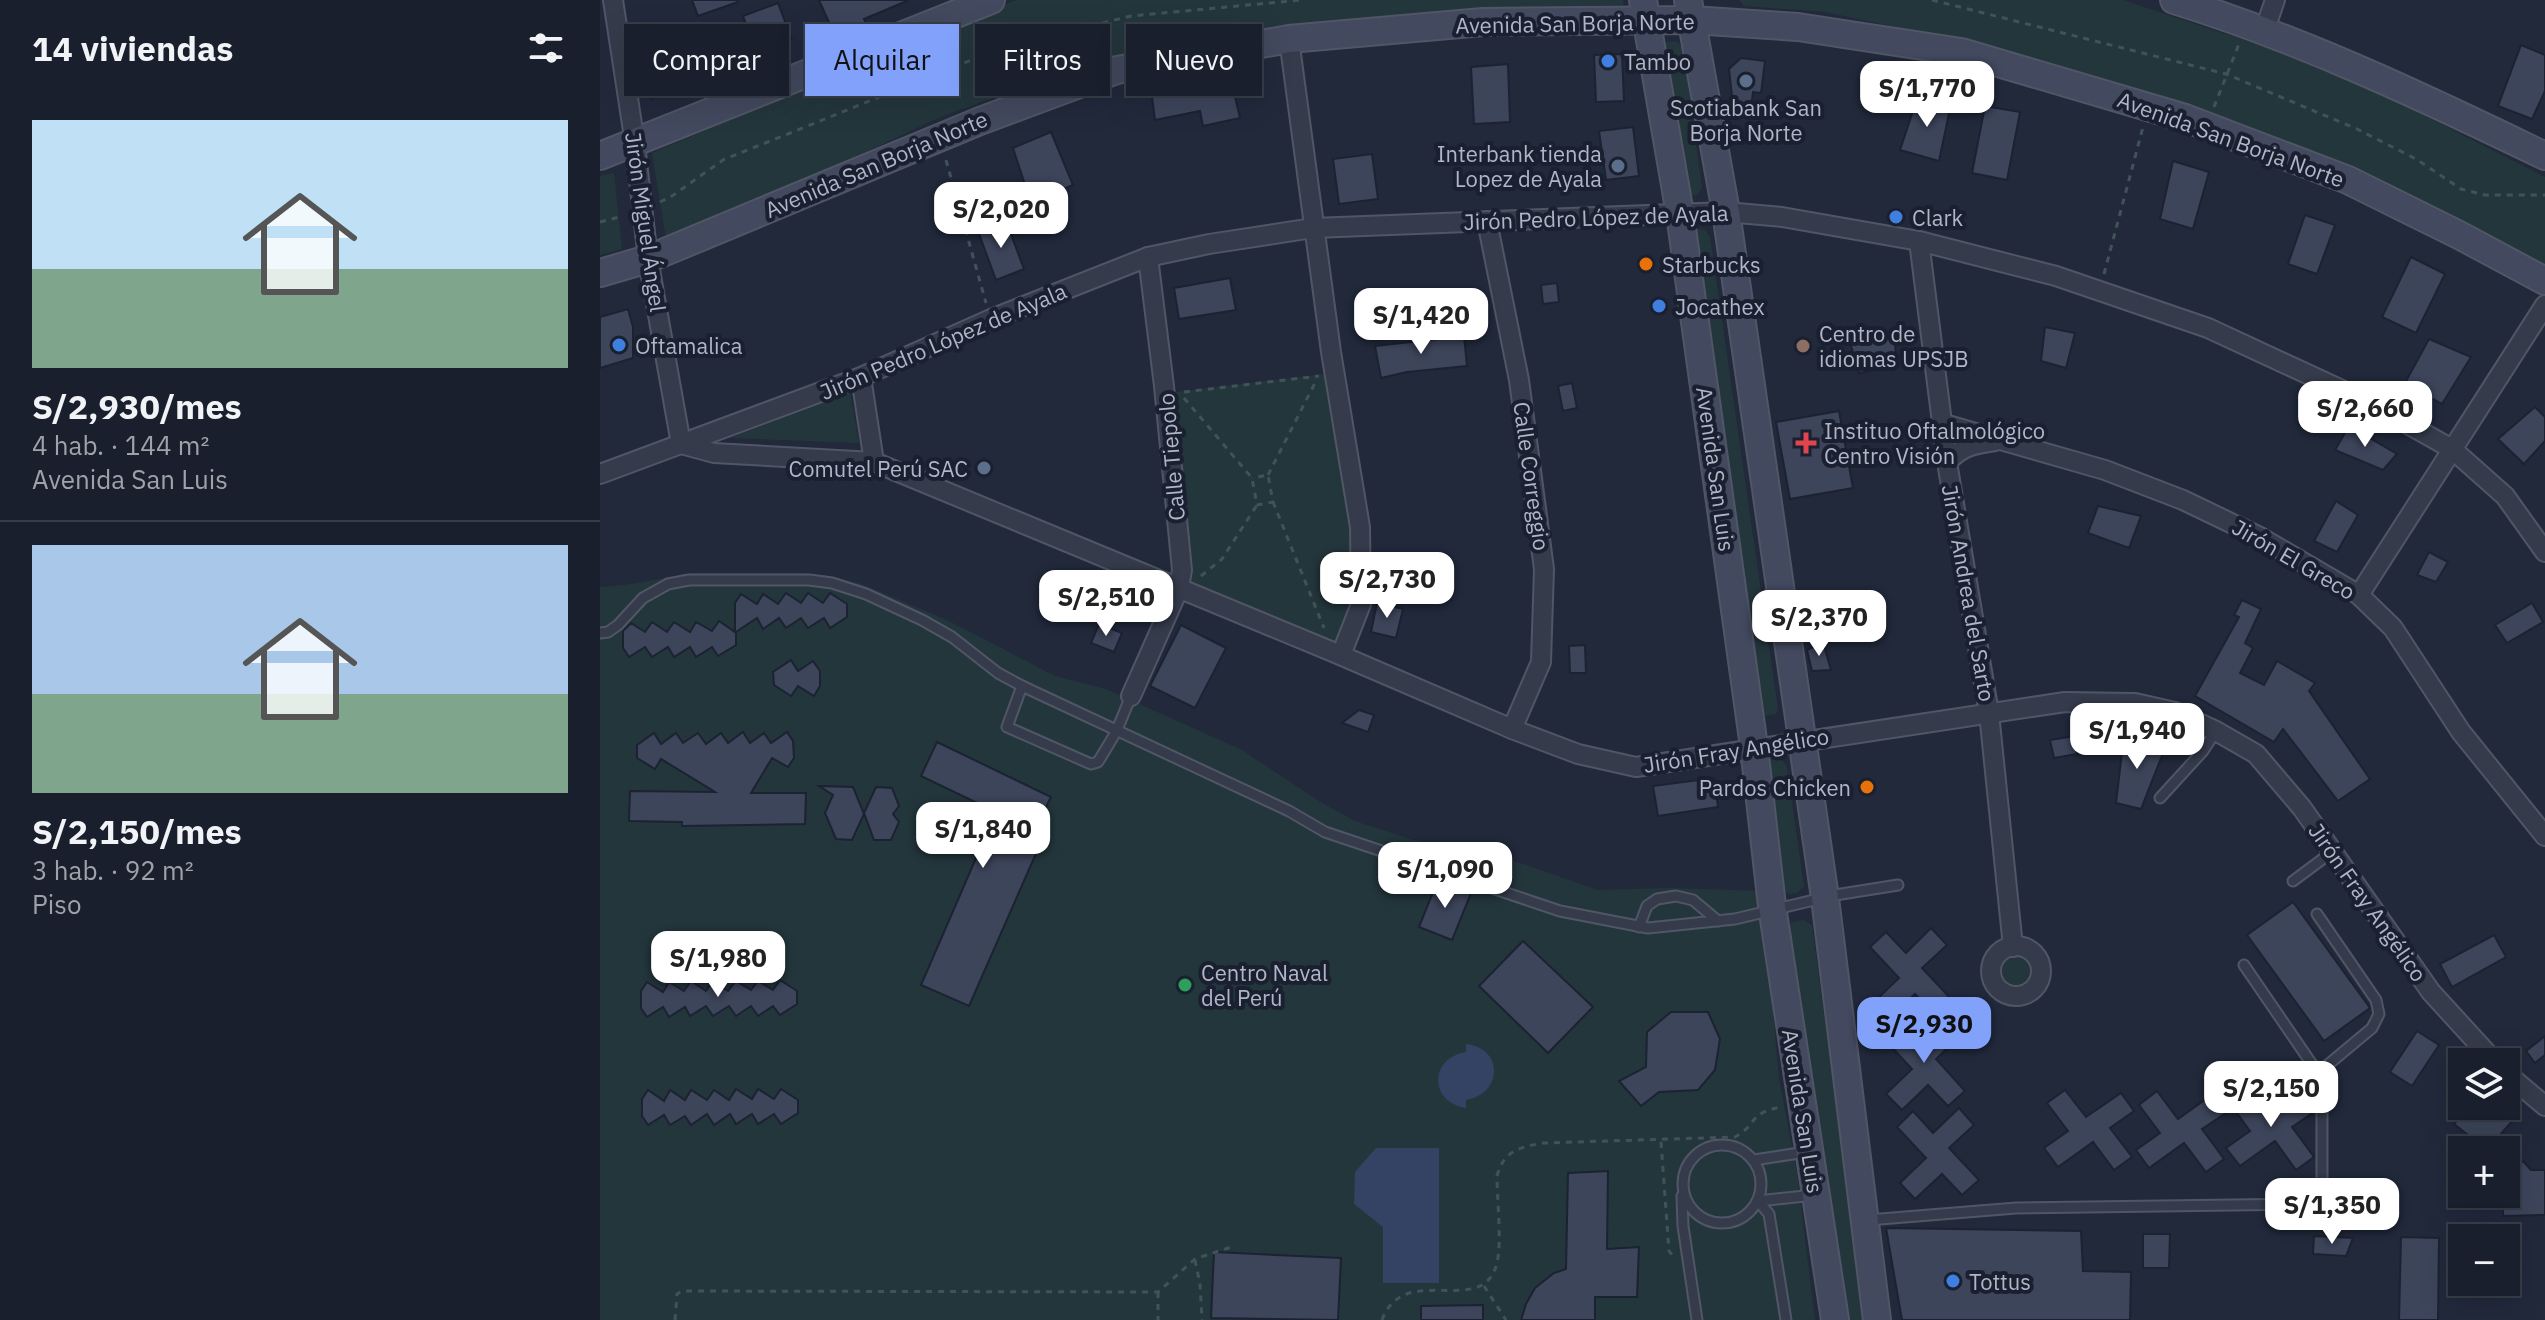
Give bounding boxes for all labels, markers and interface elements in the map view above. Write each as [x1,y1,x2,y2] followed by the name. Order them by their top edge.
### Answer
[1455,6,1695,40] street label: Avenida San Borja Norte
[624,24,789,96] chip: Comprar
[805,24,959,96] chip: Alquilar
[975,24,1110,96] chip: Filtros
[1126,24,1262,96] chip: Nuevo
[32,26,233,70] text: 14 viviendas
[524,26,568,70] icon: filters
[1624,47,1691,76] place label: Tambo
[1599,52,1617,70] marker: Tambo
[1853,61,2001,129] pin: S/1,770
[1878,70,1976,104] text: S/1,770
[1737,72,1755,90] marker: Scotiabank San Borja Norte
[2114,84,2348,194] street label: Avenida San Borja Norte
[1670,93,1822,147] place label: Scotiabank San Borja Norte
[760,104,992,224] street label: Avenida San Borja Norte
[619,130,673,314] street label: Jirón Miguel Ángel
[1437,139,1602,193] place label: Interbank tienda Lopez de Ayala
[1609,157,1627,175] marker: Interbank tienda Lopez de Ayala
[228,172,372,316] icon: home
[927,182,1075,250] pin: S/2,020
[952,191,1050,225] text: S/2,020
[1463,198,1729,236] street label: Jirón Pedro López de Ayala
[1912,203,1963,232] place label: Clark
[1887,208,1905,226] marker: Clark
[1662,250,1761,279] place label: Starbucks
[1637,255,1655,273] marker: Starbucks
[815,276,1071,406] street label: Jirón Pedro López de Ayala
[1347,288,1495,356] pin: S/1,420
[1675,292,1765,321] place label: Jocathex
[1372,297,1470,331] text: S/1,420
[1650,297,1668,315] marker: Jocathex
[1819,319,1969,373] place label: Centro de idiomas UPSJB
[635,331,743,360] place label: Oftamalica
[610,336,628,354] marker: Oftamalica
[1794,337,1812,355] marker: Centro de idiomas UPSJB
[2291,381,2439,449] pin: S/2,660
[32,384,242,428] text: S/2,930/mes
[1690,385,1742,553] street label: Avenida San Luis
[2316,390,2414,424] text: S/2,660
[1151,392,1191,522] street label: Calle Tiepolo
[1507,400,1557,552] street label: Calle Correggio
[1824,416,2045,470] place label: Instituo Oftalmológico Centro Visión
[32,428,209,462] text: 4 hab. · 144 m²
[1795,432,1817,454] marker: Instituo Oftalmológico Centro Visión
[788,454,968,483] place label: Comutel Perú SAC
[975,459,993,477] marker: Comutel Perú SAC
[32,462,228,496] text: Avenida San Luis
[1936,482,2002,704] street label: Jirón Andrea del Sarto
[2227,512,2361,606] street label: Jirón El Greco
[1313,552,1461,620] pin: S/2,730
[1338,561,1436,595] text: S/2,730
[1032,570,1180,638] pin: S/2,510
[1057,579,1155,613] text: S/2,510
[1745,590,1893,658] pin: S/2,370
[228,597,372,741] icon: home
[1770,599,1868,633] text: S/2,370
[2063,703,2211,771] pin: S/1,940
[2088,712,2186,746] text: S/1,940
[1641,721,1831,779] street label: Jirón Fray Angélico
[1699,773,1851,802] place label: Pardos Chicken
[1858,778,1876,796] marker: Pardos Chicken
[909,802,1057,870] pin: S/1,840
[32,809,242,853] text: S/2,150/mes
[934,811,1032,845] text: S/1,840
[2302,817,2434,987] street label: Jirón Fray Angélico
[1371,842,1519,910] pin: S/1,090
[1396,851,1494,885] text: S/1,090
[32,853,194,887] text: 3 hab. · 92 m²
[32,887,81,921] text: Piso
[644,931,792,999] pin: S/1,980
[669,940,767,974] text: S/1,980
[1201,958,1328,1012] place label: Centro Naval del Perú
[1176,976,1194,994] marker: Centro Naval del Perú
[1850,997,1998,1065] pin: S/2,930
[1875,1006,1973,1040] text: S/2,930
[1776,1027,1830,1195] street label: Avenida San Luis
[2448,1048,2520,1296] map controls
[2448,1048,2520,1120] button: layers
[2197,1061,2345,1129] pin: S/2,150
[2222,1070,2320,1104] text: S/2,150
[2448,1136,2520,1208] button: +
[2258,1178,2406,1246] pin: S/1,350
[2283,1187,2381,1221] text: S/1,350
[2448,1224,2520,1296] button: −
[1969,1267,2031,1296] place label: Tottus
[1944,1272,1962,1290] marker: Tottus

